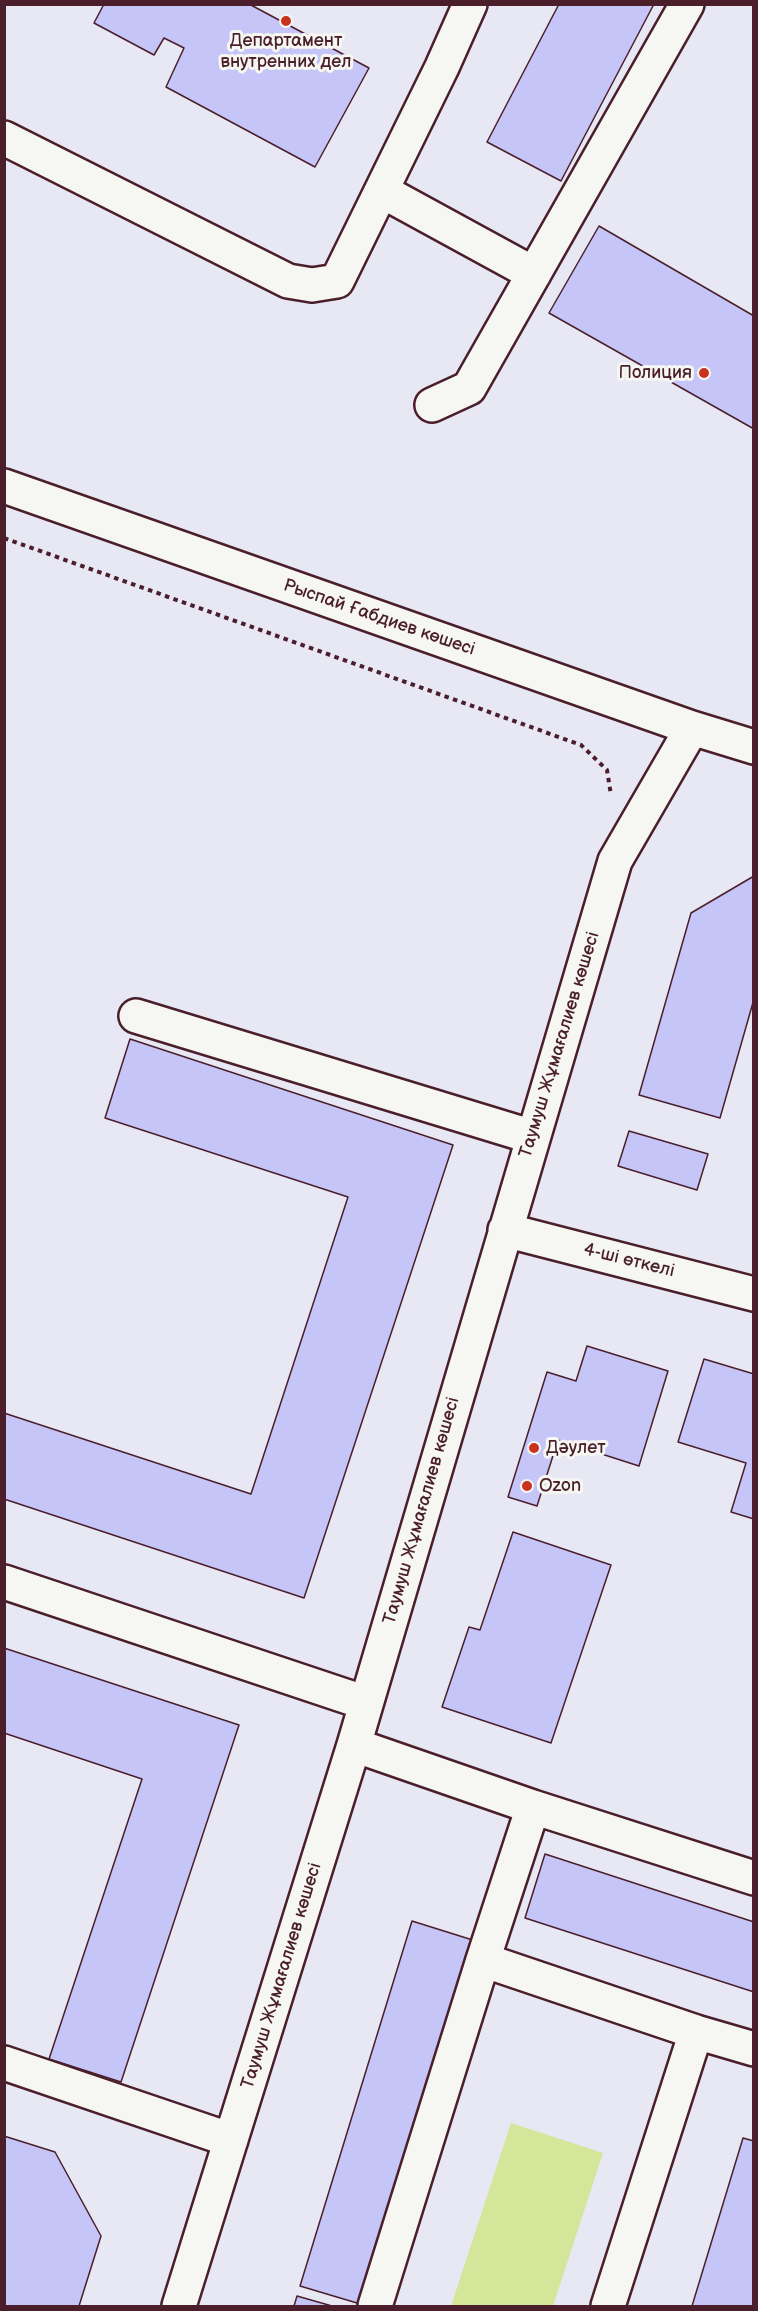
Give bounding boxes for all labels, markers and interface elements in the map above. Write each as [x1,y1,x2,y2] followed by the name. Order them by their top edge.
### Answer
[279,14,293,28] marker: Департамент внутренних дел
[220,30,352,72] place label: Департамент внутренних дел
[618,362,692,384] place label: Полиция
[697,366,711,380] marker: Полиция
[280,575,478,661] street label: Рыспай Ғабдиев көшесі
[515,929,605,1161] street label: Таумуш Жұмағалиев көшесі
[581,1239,677,1283] street label: 4-ші өткелі
[379,1395,465,1627] street label: Таумуш Жұмағалиев көшесі
[546,1437,606,1459] place label: Дәулет
[527,1441,541,1455] marker: Дәулет
[539,1475,581,1497] place label: Ozon
[520,1479,534,1493] marker: Ozon
[237,1860,327,2092] street label: Таумуш Жұмағалиев көшесі

